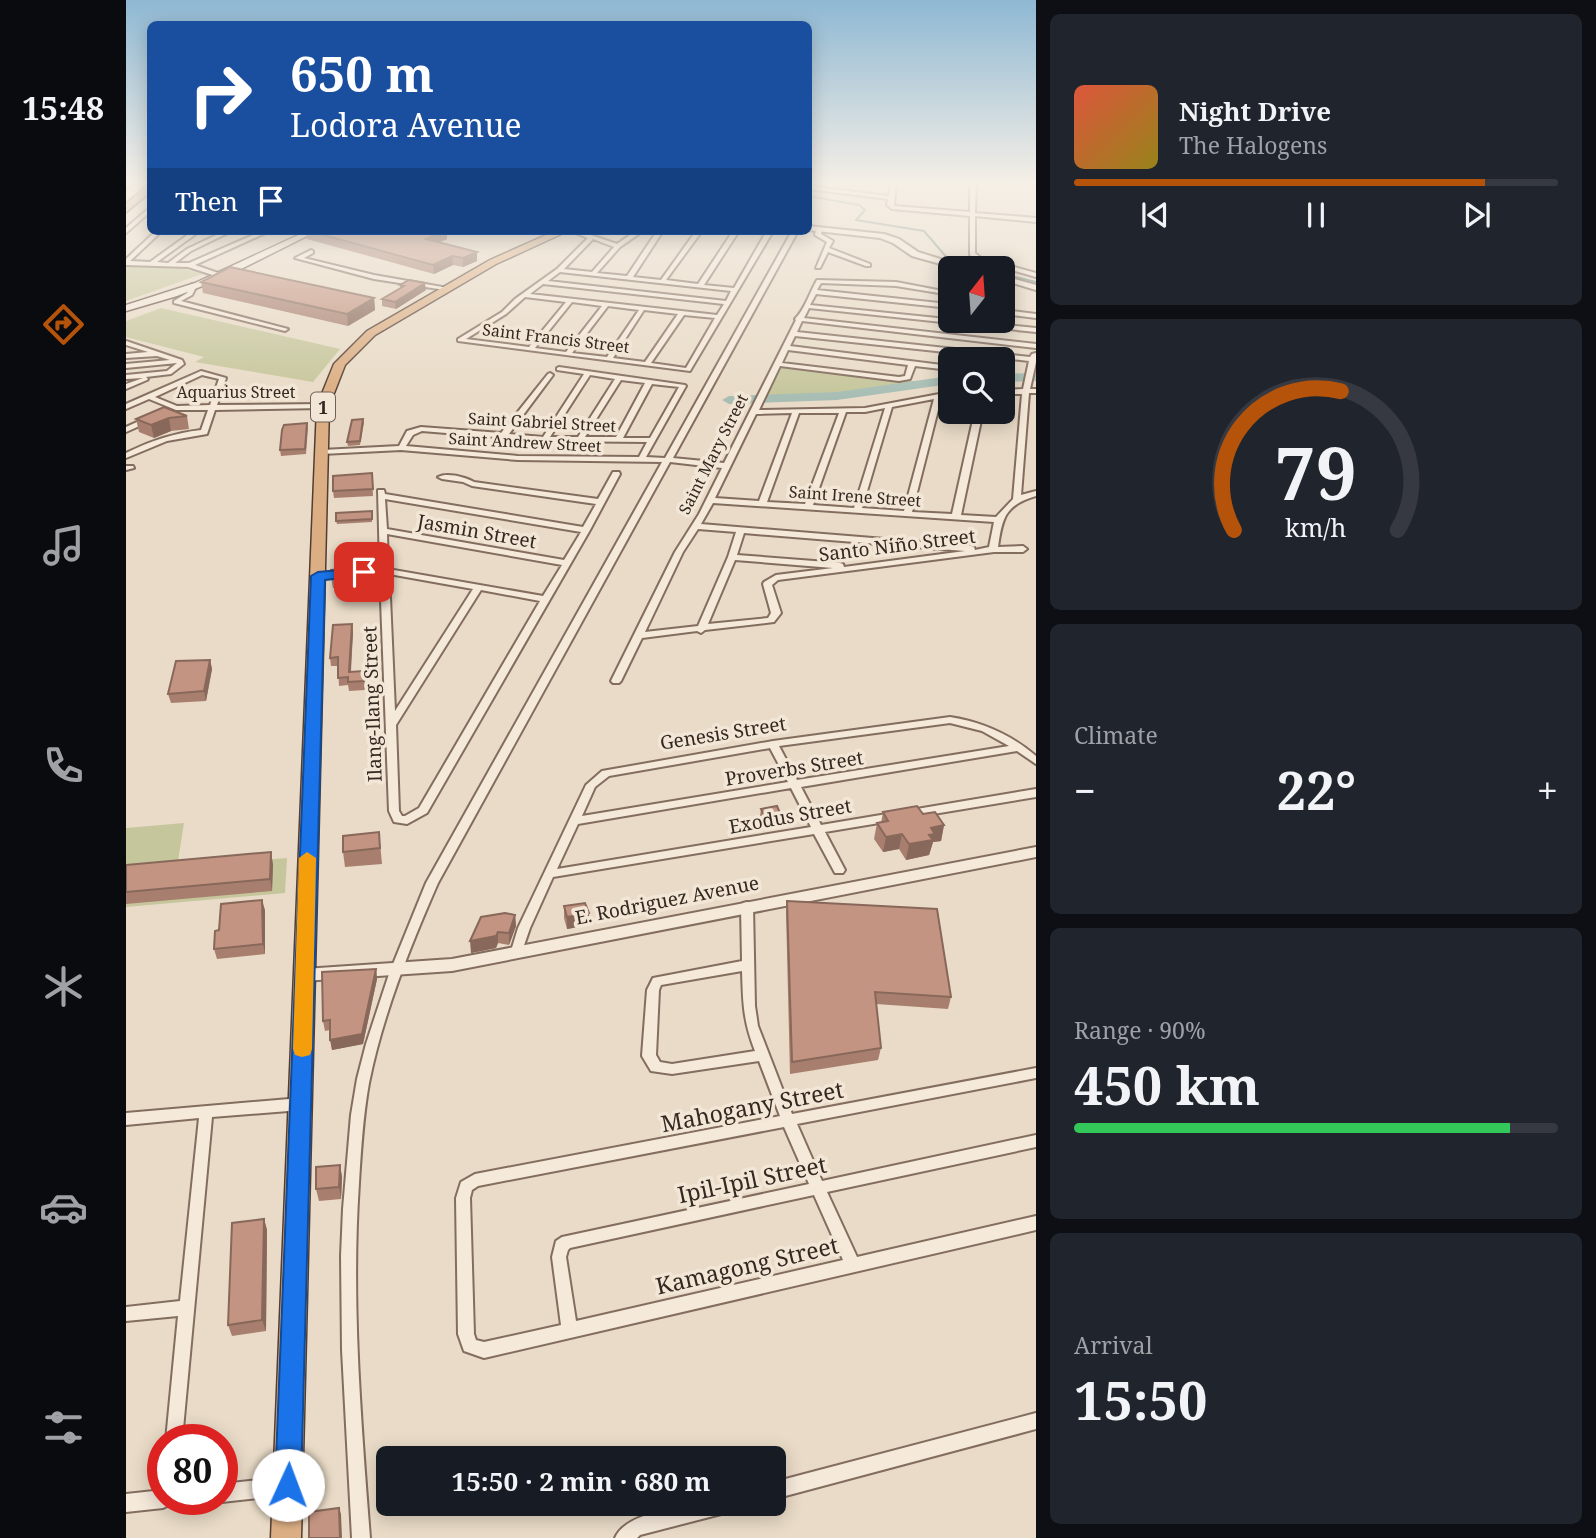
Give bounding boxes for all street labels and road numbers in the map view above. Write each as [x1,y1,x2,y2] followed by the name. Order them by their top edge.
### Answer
[481,318,631,358] street label: Saint Francis Street
[177,381,296,403] street label: Aquarius Street
[673,390,753,518] street label: Saint Mary Street
[311,393,335,422] road number: 1
[467,407,617,437] street label: Saint Gabriel Street
[448,427,602,457] street label: Saint Andrew Street
[788,480,922,512] street label: Saint Irene Street
[415,508,539,554] street label: Jasmin Street
[817,522,977,568] street label: Santo Niño Street
[356,625,388,782] street label: Ilang-Ilang Street
[658,710,788,756] street label: Genesis Street
[723,744,865,792] street label: Proverbs Street
[727,792,854,840] street label: Exodus Street
[573,869,761,931] street label: E. Rodriguez Avenue
[658,1073,846,1139] street label: Mahogany Street
[675,1148,829,1210] street label: Ipil-Ipil Street
[652,1228,842,1302] street label: Kamagong Street

